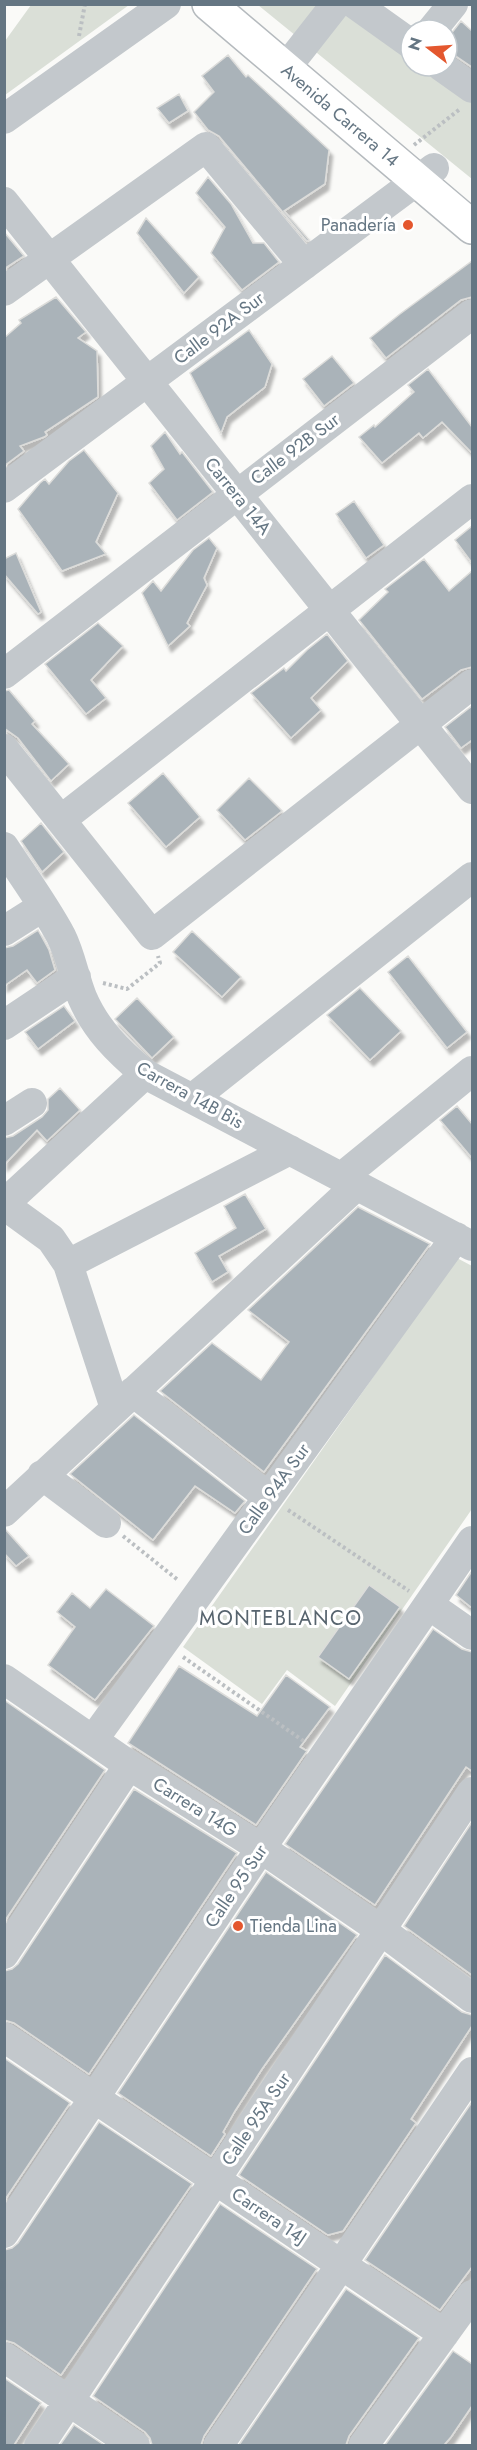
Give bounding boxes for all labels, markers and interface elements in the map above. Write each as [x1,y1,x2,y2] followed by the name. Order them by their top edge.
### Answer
[399,18,459,78] north arrow
[402,34,428,53] text: N
[275,58,405,173] street label: Avenida Carrera 14
[321,212,396,238] place label: Panadería
[401,218,415,232] marker: Panadería
[168,285,270,371] street label: Calle 92A Sur
[245,406,346,491] street label: Calle 92B Sur
[199,452,277,540] street label: Carrera 14A
[132,1055,248,1135] street label: Carrera 14B Bis
[232,1437,317,1540] street label: Calle 94A Sur
[199,1604,363,1633] district label: MONTEBLANCO
[148,1771,242,1843] street label: Carrera 14G
[199,1839,274,1933] street label: Calle 95 Sur
[250,1913,337,1939] place label: Tienda Lina
[231,1919,245,1933] marker: Tienda Lina
[215,2067,297,2171] street label: Calle 95A Sur
[226,2181,312,2251] street label: Carrera 14J

